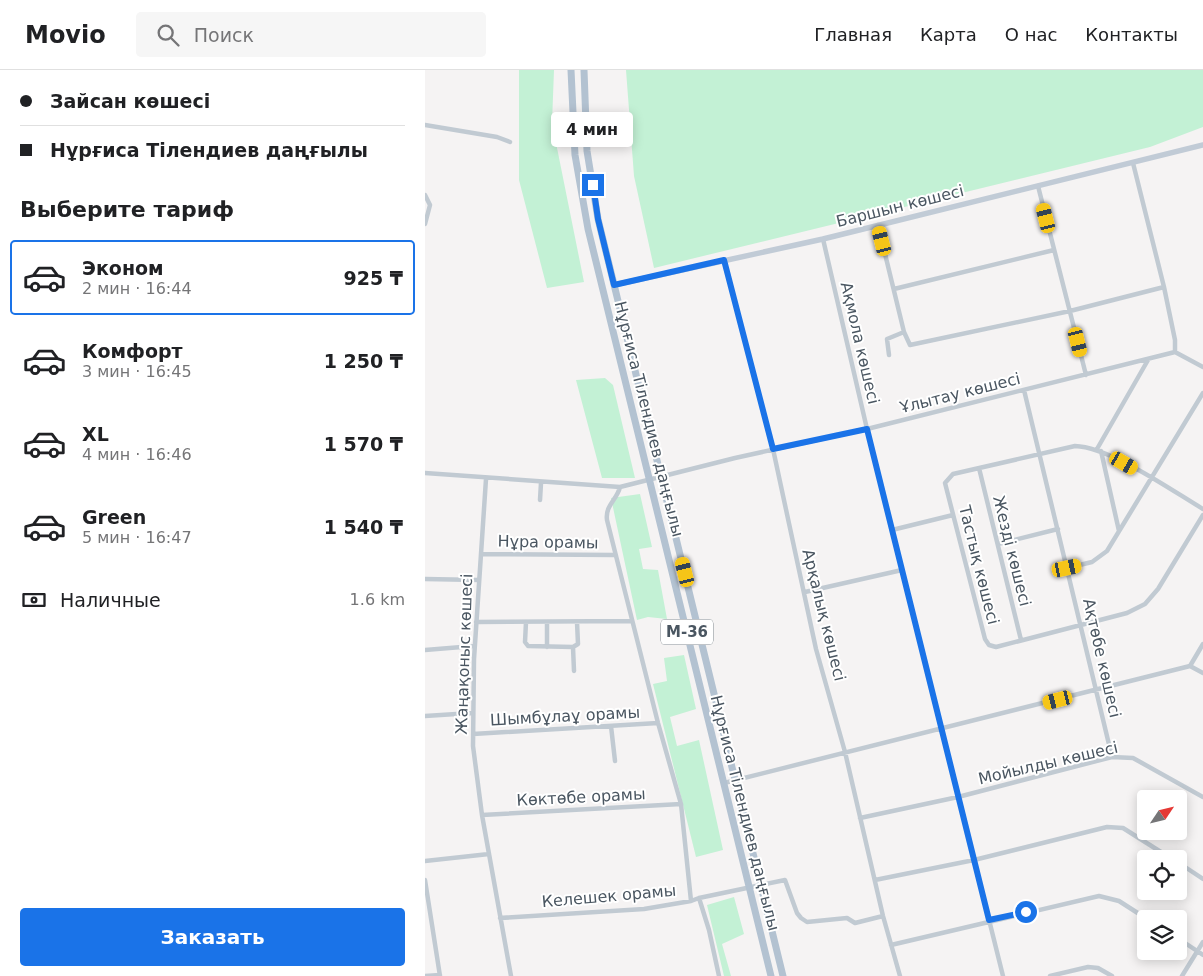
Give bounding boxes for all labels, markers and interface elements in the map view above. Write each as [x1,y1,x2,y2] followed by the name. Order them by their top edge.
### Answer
[136,12,486,57] search box
[25,21,106,49] text: Movio
[154,21,182,49] icon: search
[194,24,254,46] text: Поиск
[814,24,892,45] text: Главная
[920,24,977,45] text: Карта
[1005,24,1057,45] text: О нас
[1085,24,1178,45] text: Контакты
[50,90,210,112] text: Зайсан көшесі
[552,112,634,148] callout: 4 мин
[566,120,618,139] text: 4 мин
[50,139,368,161] text: Нұрғиса Тілендиев даңғылы
[582,174,604,196] route end
[834,181,966,231] street label: Баршын көшесі
[20,197,234,222] text: Выберите тариф
[1035,202,1056,234] car
[871,225,892,257] car
[22,255,67,300] icon: car
[82,257,164,279] text: Эконом
[344,267,403,289] text: 925 ₸
[82,279,192,298] text: 2 мин · 16:44
[837,280,883,406] street label: Ақмола көшесі
[610,299,688,539] street label: Нұрғиса Тілендиев даңғылы
[1067,326,1088,358] car
[22,338,67,383] icon: car
[82,340,183,362] text: Комфорт
[324,350,403,372] text: 1 250 ₸
[82,362,192,381] text: 3 мин · 16:45
[897,369,1022,417] street label: Ұлытау көшесі
[22,421,67,466] icon: car
[82,423,109,445] text: XL
[324,433,403,455] text: 1 570 ₸
[82,445,192,464] text: 4 мин · 16:46
[1107,449,1140,477] car
[989,494,1035,608] street label: Жезді көшесі
[955,502,1003,627] street label: Тастық көшесі
[22,504,67,549] icon: car
[82,506,146,528] text: Green
[324,516,403,538] text: 1 540 ₸
[82,528,192,547] text: 5 мин · 16:47
[497,532,599,552] street label: Нұра орамы
[798,547,850,683] street label: Арқалық көшесі
[674,556,695,588] car
[1050,558,1083,578] car
[452,573,476,735] street label: Жаңақоныс көшесі
[20,586,48,614] icon: cash
[60,589,161,611] text: Наличные
[350,590,405,609] text: 1.6 km
[1079,597,1125,719] street label: Ақтөбе көшесі
[661,620,713,644] road number: M-36
[1041,689,1074,711] car
[706,693,784,933] street label: Нұрғиса Тілендиев даңғылы
[490,703,640,729] street label: Шымбұлаұ орамы
[976,738,1120,788] street label: Мойылды көшесі
[516,784,646,810] street label: Көктөбе орамы
[1137,790,1187,840] north arrow
[1137,790,1187,960] map controls
[1137,850,1187,900] button: locate
[541,881,677,911] street label: Келешек орамы
[1015,901,1037,923] route start
[20,908,405,966] button: Заказать
[1137,910,1187,960] button: layers

